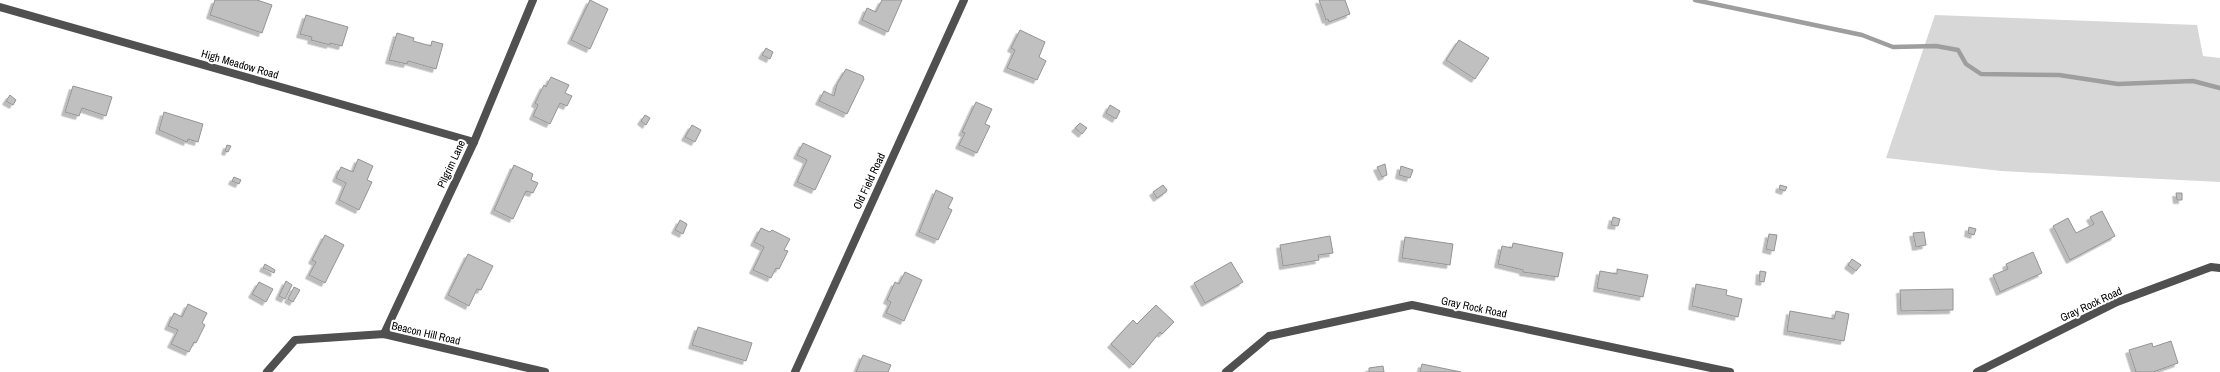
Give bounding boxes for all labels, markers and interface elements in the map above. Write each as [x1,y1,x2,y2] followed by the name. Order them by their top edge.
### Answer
[200,46,280,82] street label: High Meadow Road
[434,138,468,190] street label: Pilgrim Lane
[850,151,888,211] street label: Old Field Road
[2058,284,2124,324] street label: Gray Rock Road
[1440,293,1508,321] street label: Gray Rock Road
[390,318,462,348] street label: Beacon Hill Road

